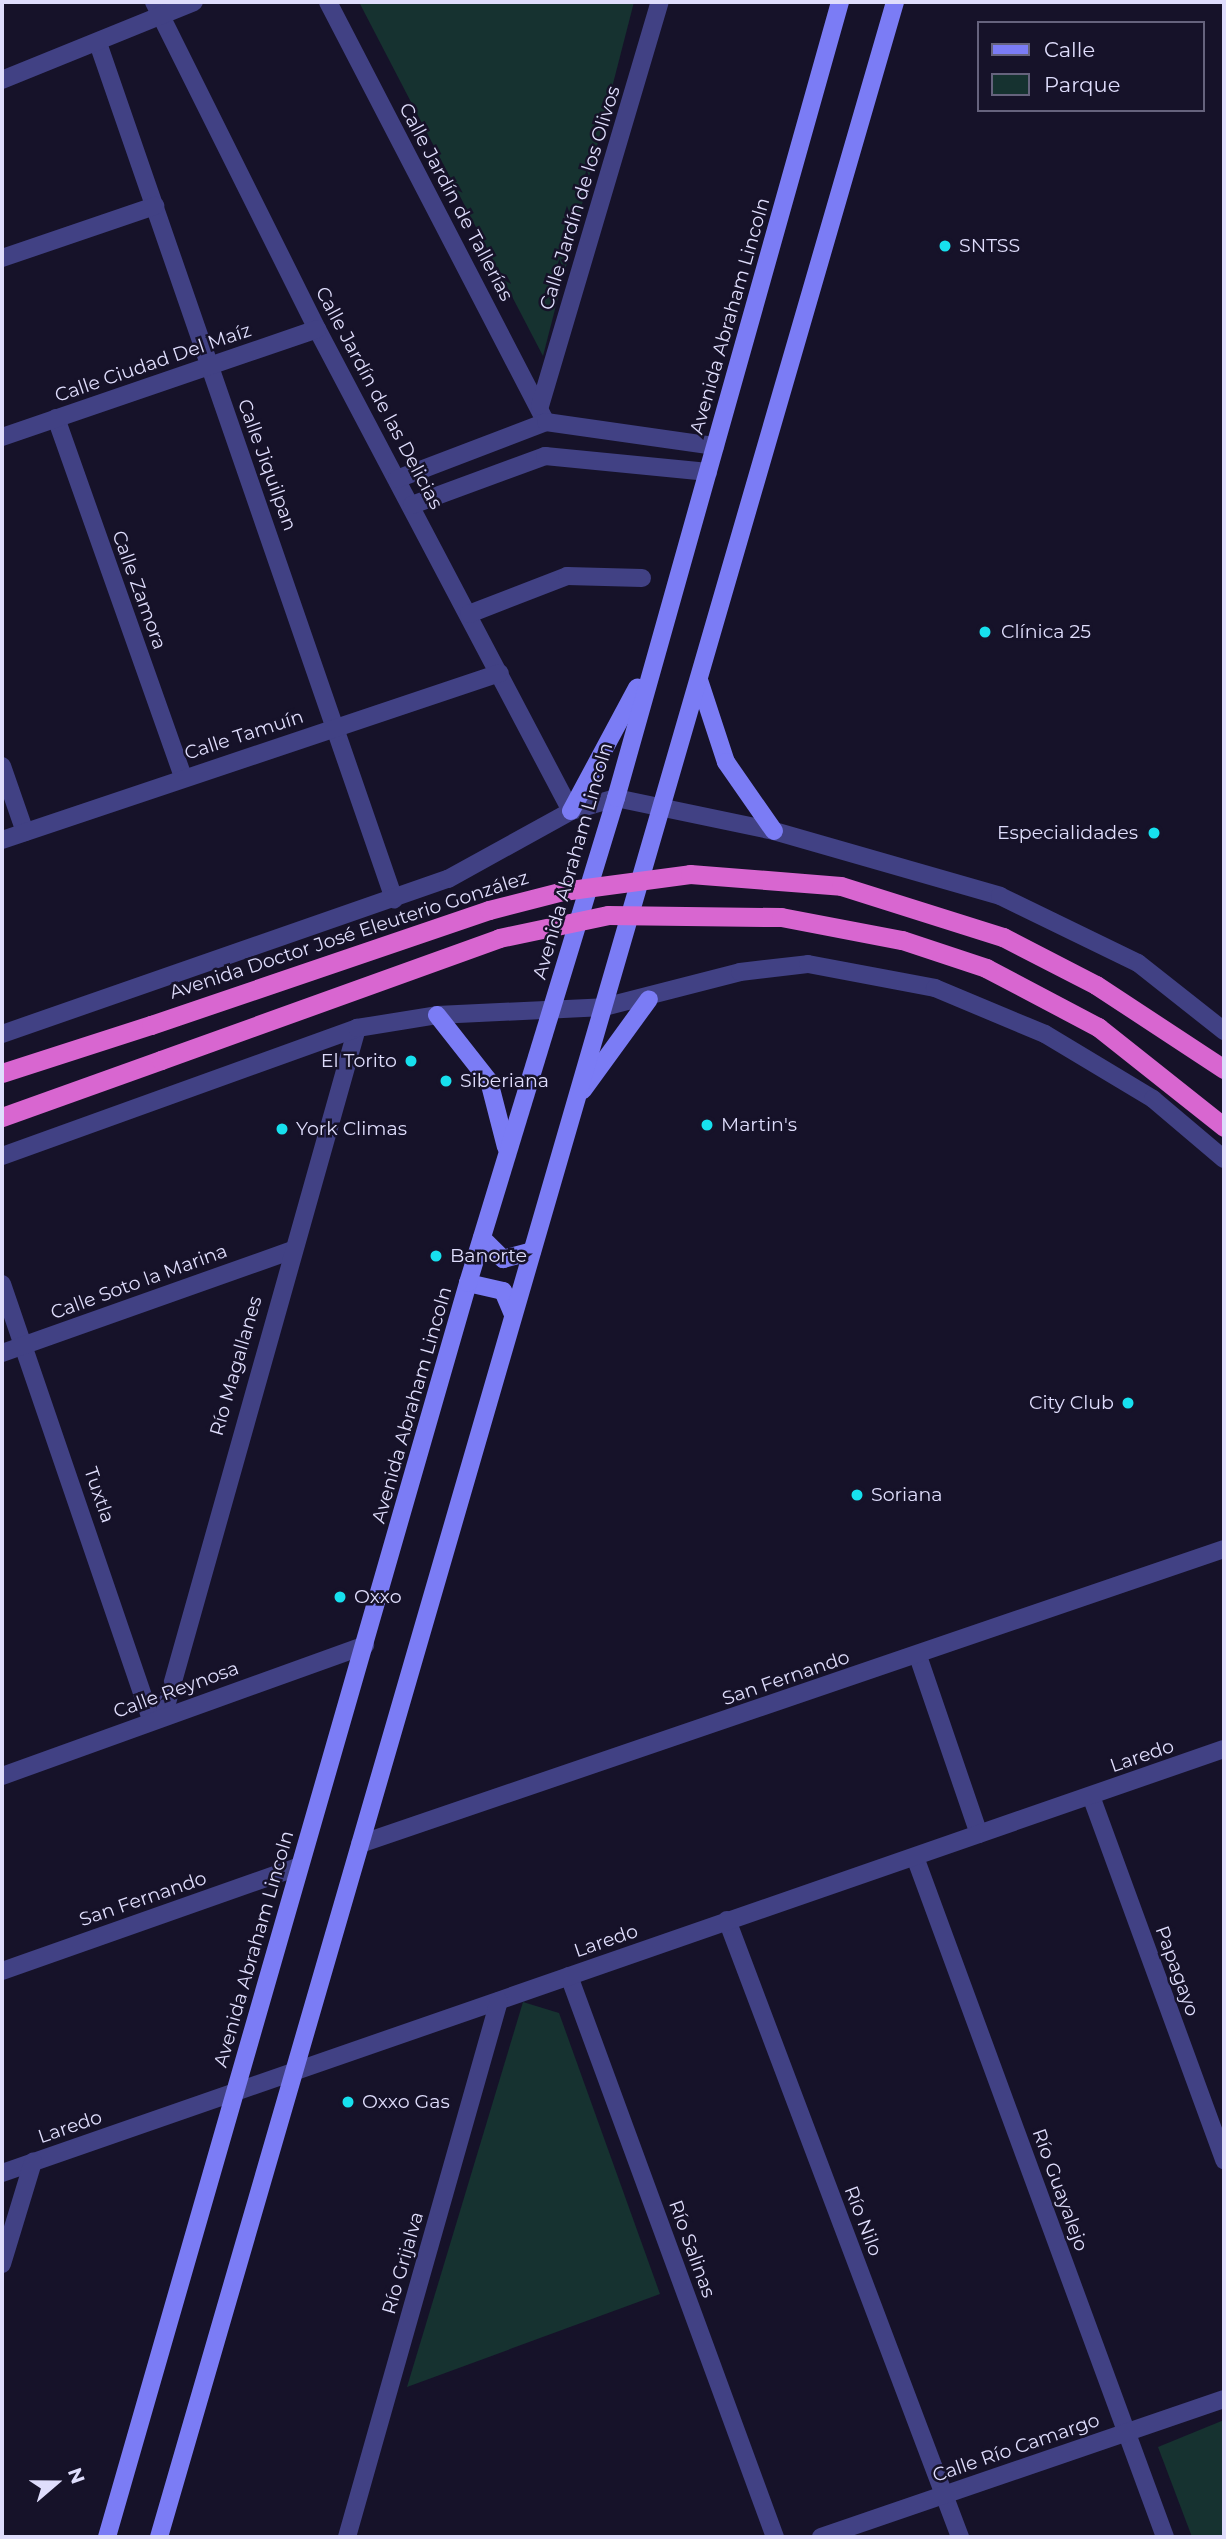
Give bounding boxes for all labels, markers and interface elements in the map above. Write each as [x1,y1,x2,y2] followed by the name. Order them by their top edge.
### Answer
[978,21,1205,112] legend
[1044,37,1095,62] text: Calle
[1044,72,1120,97] text: Parque
[535,83,625,313] street label: Calle Jardín de los Olivos
[394,99,518,305] street label: Calle Jardín de Tallerías
[685,195,775,437] street label: Avenida Abraham Lincoln
[959,235,1020,257] place label: SNTSS
[937,238,953,254] marker: SNTSS
[311,283,447,513] street label: Calle Jardín de las Delicias
[52,319,254,407] street label: Calle Ciudad Del Maíz
[233,396,301,534] street label: Calle Jiquilpan
[107,527,171,653] street label: Calle Zamora
[1001,621,1091,643] place label: Clínica 25
[975,622,995,642] marker: Clínica 25
[182,705,306,765] street label: Calle Tamuín
[528,740,618,982] street label: Avenida Abraham Lincoln
[997,822,1138,844] place label: Especialidades
[1144,823,1164,843] marker: Especialidades
[167,866,531,1004] street label: Avenida Doctor José Eleuterio González
[321,1050,397,1072] place label: El Torito
[403,1053,419,1069] marker: El Torito
[460,1070,549,1092] place label: Siberiana
[438,1073,454,1089] marker: Siberiana
[721,1114,797,1136] place label: Martin's
[699,1117,715,1133] marker: Martin's
[296,1118,407,1140] place label: York Climas
[274,1121,290,1137] marker: York Climas
[48,1239,230,1325] street label: Calle Soto la Marina
[450,1245,527,1267] place label: Banorte
[428,1248,444,1264] marker: Banorte
[367,1284,457,1526] street label: Avenida Abraham Lincoln
[205,1293,267,1439] street label: Río Magallanes
[1029,1392,1114,1414] place label: City Club
[1120,1395,1136,1411] marker: City Club
[79,1464,119,1526] street label: Tuxtla
[871,1484,942,1506] place label: Soriana
[849,1487,865,1503] marker: Soriana
[354,1586,402,1608] place label: Oxxo
[332,1589,348,1605] marker: Oxxo
[719,1646,853,1710] street label: San Fernando
[110,1657,242,1723] street label: Calle Reynosa
[1107,1734,1177,1778] street label: Laredo
[209,1828,299,2070] street label: Avenida Abraham Lincoln
[76,1867,210,1931] street label: San Fernando
[571,1919,641,1963] street label: Laredo
[1150,1923,1204,2019] street label: Papagayo
[362,2091,450,2113] place label: Oxxo Gas
[340,2094,356,2110] marker: Oxxo Gas
[35,2105,105,2149] street label: Laredo
[1027,2126,1093,2254] street label: Río Guayalejo
[839,2183,887,2259] street label: Río Nilo
[664,2197,720,2301] street label: Río Salinas
[377,2209,429,2317] street label: Río Grijalva
[929,2409,1103,2487] street label: Calle Río Camargo
[21,2448,91,2518] north arrow
[63,2464,90,2487] text: N

